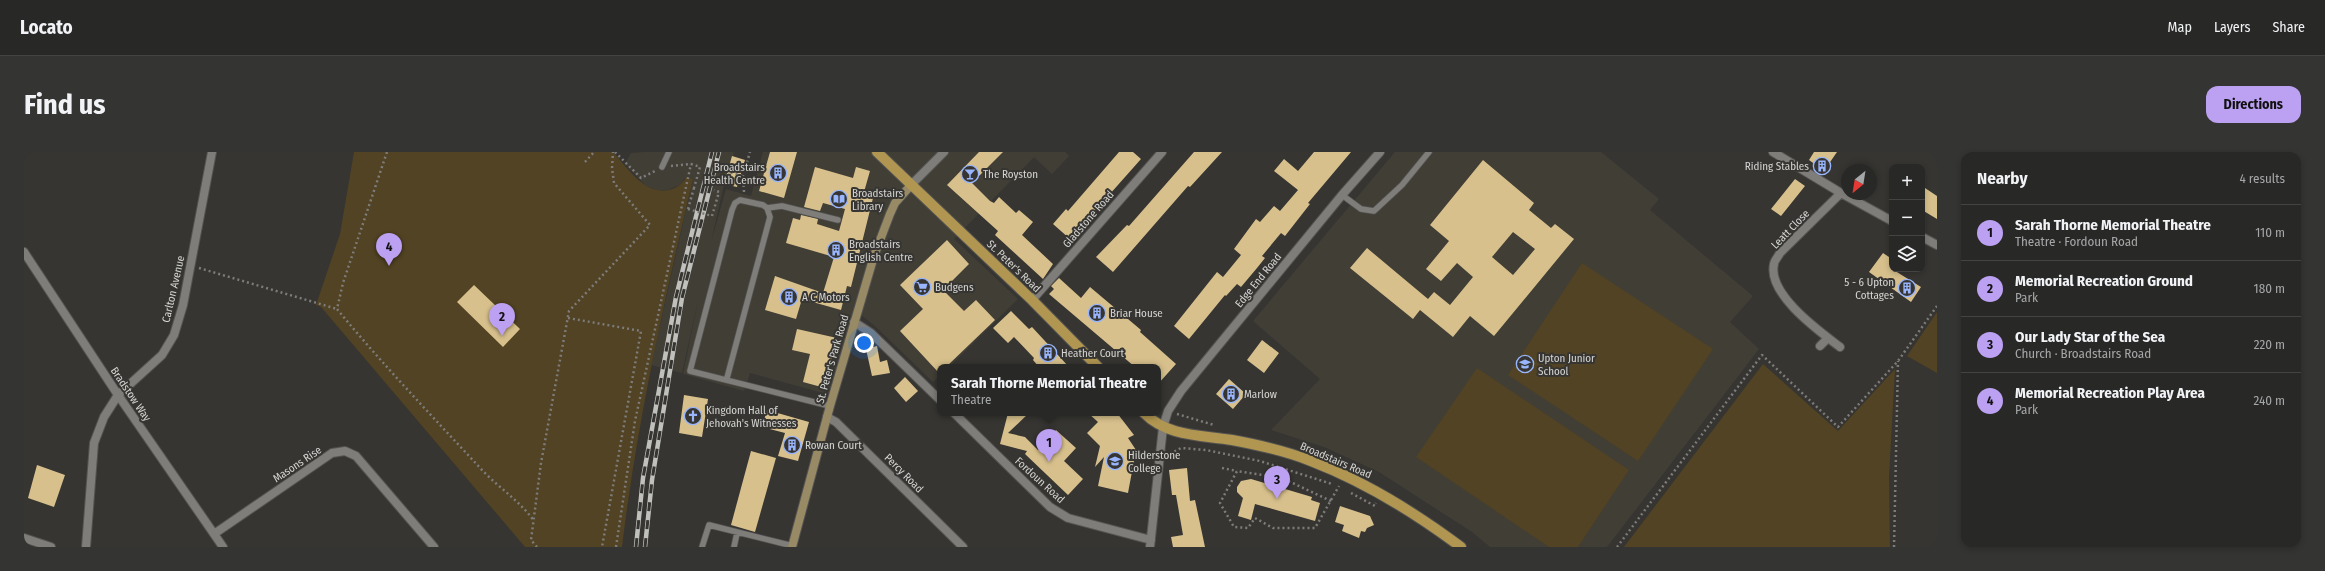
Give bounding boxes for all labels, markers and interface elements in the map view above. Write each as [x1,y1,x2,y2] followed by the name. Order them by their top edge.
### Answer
[20,16,73,39] text: Locato
[2168,19,2192,36] text: Map
[2214,19,2250,36] text: Layers
[2272,19,2305,36] text: Share
[2206,86,2301,123] button: Directions
[24,88,106,121] text: Find us
[1812,156,1832,176] building icon: Riding Stables
[1745,160,1809,173] place label: Riding Stables
[704,161,765,187] place label: Broadstairs Health Centre
[768,163,788,183] building icon: Broadstairs Health Centre
[960,164,980,184] bar icon: The Royston
[1841,164,1877,200] north arrow
[1889,164,1925,272] map controls
[1889,164,1925,200] button: +
[983,168,1038,181] place label: The Royston
[1977,168,2028,189] text: Nearby
[2239,171,2285,186] text: 4 results
[852,187,904,213] place label: Broadstairs Library
[1060,188,1117,250] street label: Gladstone Road
[829,189,849,209] library icon: Broadstairs Library
[1889,200,1925,236] button: −
[1769,207,1812,252] street label: Leatt Close
[2015,216,2211,234] text: Sarah Thorne Memorial Theatre
[1987,225,1993,240] text: 1
[2255,225,2285,240] text: 110 m
[376,233,402,266] pin: 4
[2015,234,2138,249] text: Theatre · Fordoun Road
[1889,236,1925,272] button: layers
[984,237,1043,295] street label: St. Peter's Road
[849,238,913,264] place label: Broadstairs English Centre
[826,240,846,260] building icon: Broadstairs English Centre
[1233,251,1284,310] street label: Edge End Road
[159,254,187,324] street label: Carlton Avenue
[2015,272,2193,290] text: Memorial Recreation Ground
[1844,276,1894,302] place label: 5 - 6 Upton Cottages
[912,277,932,297] supermarket icon: Budgens
[1897,278,1917,298] building icon: 5 - 6 Upton Cottages
[935,281,974,294] place label: Budgens
[1987,281,1993,296] text: 2
[2254,281,2285,296] text: 180 m
[779,287,799,307] building icon: A C Motors
[2015,290,2038,305] text: Park
[802,291,850,304] place label: A C Motors
[489,303,515,336] pin: 2
[1087,303,1107,323] building icon: Briar House
[1110,307,1163,320] place label: Briar House
[814,313,851,405] street label: St. Peter's Park Road
[2015,328,2165,346] text: Our Lady Star of the Sea
[854,333,874,353] your location
[1987,337,1993,352] text: 3
[2254,337,2285,352] text: 220 m
[1038,343,1058,363] building icon: Heather Court
[2015,346,2151,361] text: Church · Broadstairs Road
[1061,347,1124,360] place label: Heather Court
[1538,352,1595,378] place label: Upton Junior School
[1515,354,1535,374] school or university icon: Upton Junior School
[937,364,1161,416] popup
[108,365,154,424] street label: Bradstow Way
[951,374,1147,392] text: Sarah Thorne Memorial Theatre
[1221,384,1241,404] building icon: Marlow
[2015,384,2205,402] text: Memorial Recreation Play Area
[1244,388,1277,401] place label: Marlow
[951,392,991,407] text: Theatre
[1987,393,1993,408] text: 4
[2253,393,2285,408] text: 240 m
[2015,402,2038,417] text: Park
[706,404,797,430] place label: Kingdom Hall of Jehovah's Witnesses
[683,406,703,426] church icon: Kingdom Hall of Jehovah's Witnesses
[1036,429,1062,462] pin: 1
[782,435,802,455] building icon: Rowan Court
[805,439,862,452] place label: Rowan Court
[1298,439,1374,481] street label: Broadstairs Road
[271,443,324,485] street label: Masons Rise
[1128,449,1180,475] place label: Hilderstone College
[882,451,926,495] street label: Percy Road
[1105,451,1125,471] school or university icon: Hilderstone College
[1012,455,1067,506] street label: Fordoun Road
[1264,466,1290,499] pin: 3

